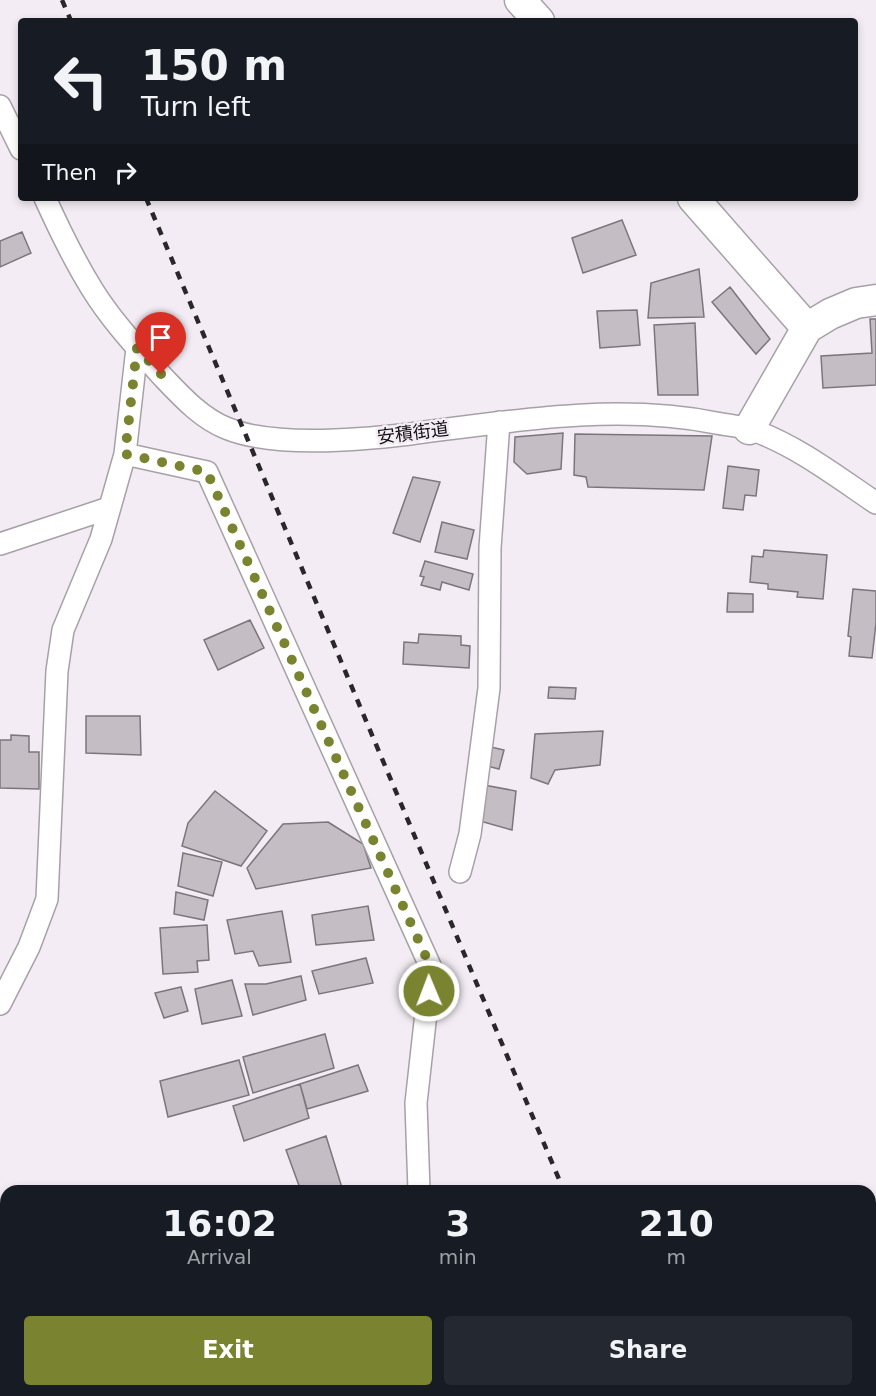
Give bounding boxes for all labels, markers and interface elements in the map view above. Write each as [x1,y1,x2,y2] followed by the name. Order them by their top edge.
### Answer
[141,41,287,90] text: 150 m
[42,42,120,120] icon: left
[141,91,251,122] text: Turn left
[109,156,142,189] icon: right
[42,160,97,185] text: Then
[135,312,186,374] pin
[144,321,177,354] icon: arrive
[376,418,450,447] street label: 安積街道
[397,959,461,1023] position arrow
[162,1203,277,1244] text: 16:02
[445,1203,470,1244] text: 3
[639,1203,714,1244] text: 210
[187,1245,252,1269] text: Arrival
[439,1245,477,1269] text: min
[667,1245,686,1269] text: m
[24,1316,432,1385] button: Exit
[444,1316,852,1385] button: Share

